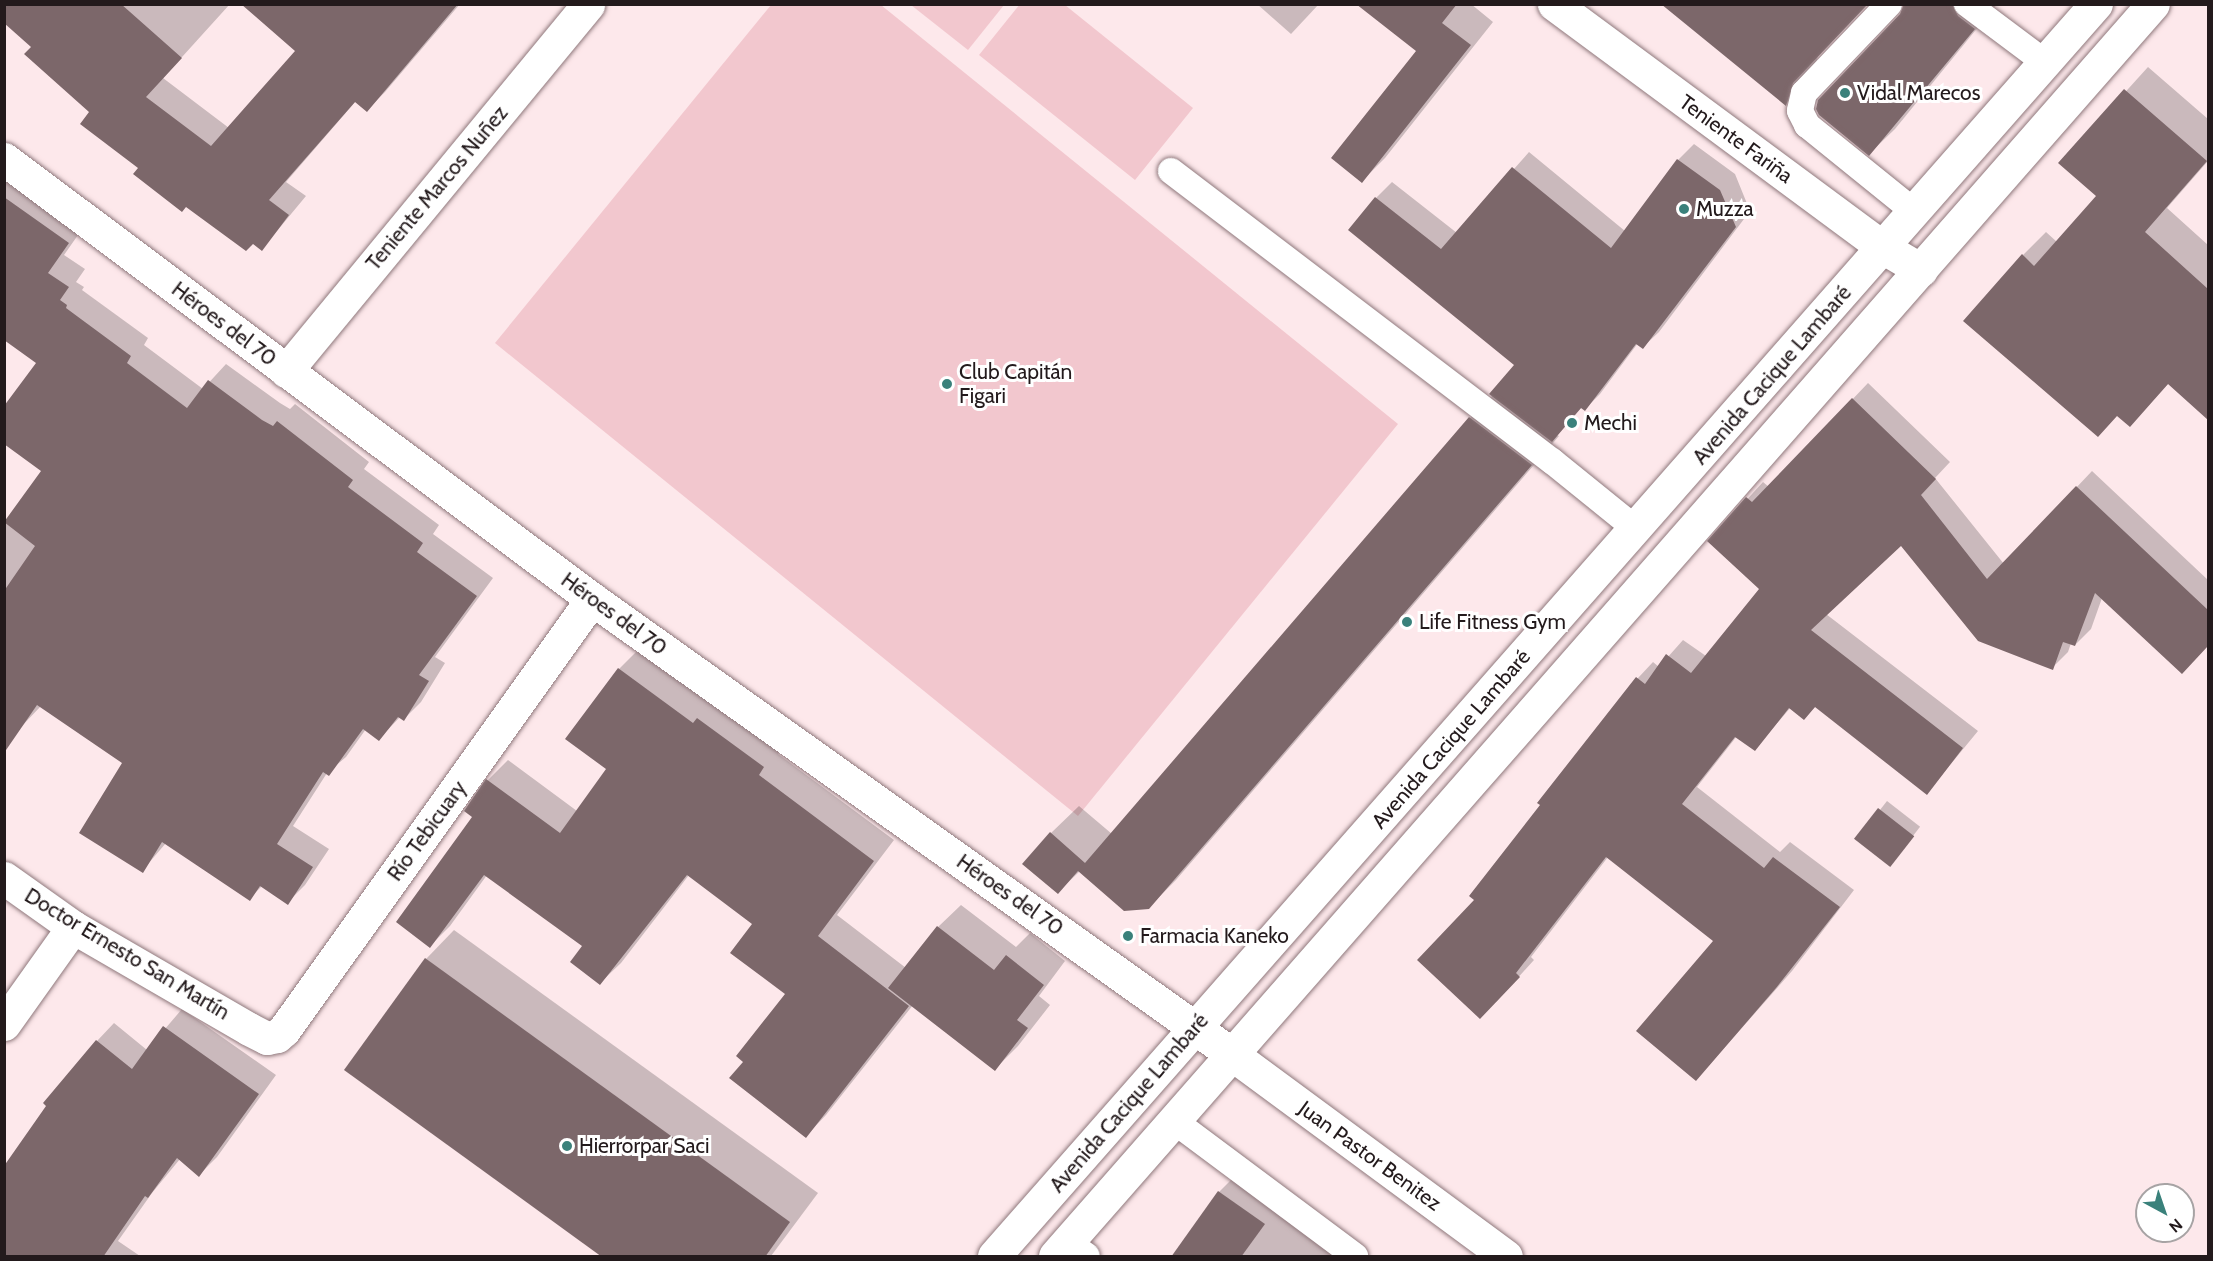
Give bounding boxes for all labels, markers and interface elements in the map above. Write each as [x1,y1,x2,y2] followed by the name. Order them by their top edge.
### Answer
[1857,80,1980,106] place label: Vidal Marecos
[1838,86,1852,100] marker: Vidal Marecos
[1674,89,1798,189] street label: Teniente Fariña
[361,101,513,275] street label: Teniente Marcos Nuñez
[1696,196,1754,222] place label: Muzza
[1677,202,1691,216] marker: Muzza
[167,276,281,372] street label: Héroes del 70
[1687,280,1857,470] street label: Avenida Cacique Lambaré
[959,359,1072,409] place label: Club Capitán Figari
[940,377,954,391] marker: Club Capitán Figari
[1584,410,1637,436] place label: Mechi
[1565,416,1579,430] marker: Mechi
[556,567,672,661] street label: Héroes del 70
[1419,609,1566,635] place label: Life Fitness Gym
[1400,615,1414,629] marker: Life Fitness Gym
[1366,644,1536,834] street label: Avenida Cacique Lambaré
[382,776,472,886] street label: Río Tebicuary
[952,849,1068,941] street label: Héroes del 70
[20,883,234,1025] street label: Doctor Ernesto San Martín
[1140,923,1289,949] place label: Farmacia Kaneko
[1121,929,1135,943] marker: Farmacia Kaneko
[1044,1008,1214,1198] street label: Avenida Cacique Lambaré
[1294,1096,1446,1216] street label: Juan Pastor Benitez
[579,1133,709,1159] place label: Hierrorpar Saci
[560,1139,574,1153] marker: Hierrorpar Saci
[2135,1183,2195,1243] north arrow
[2165,1215,2186,1237] text: N

